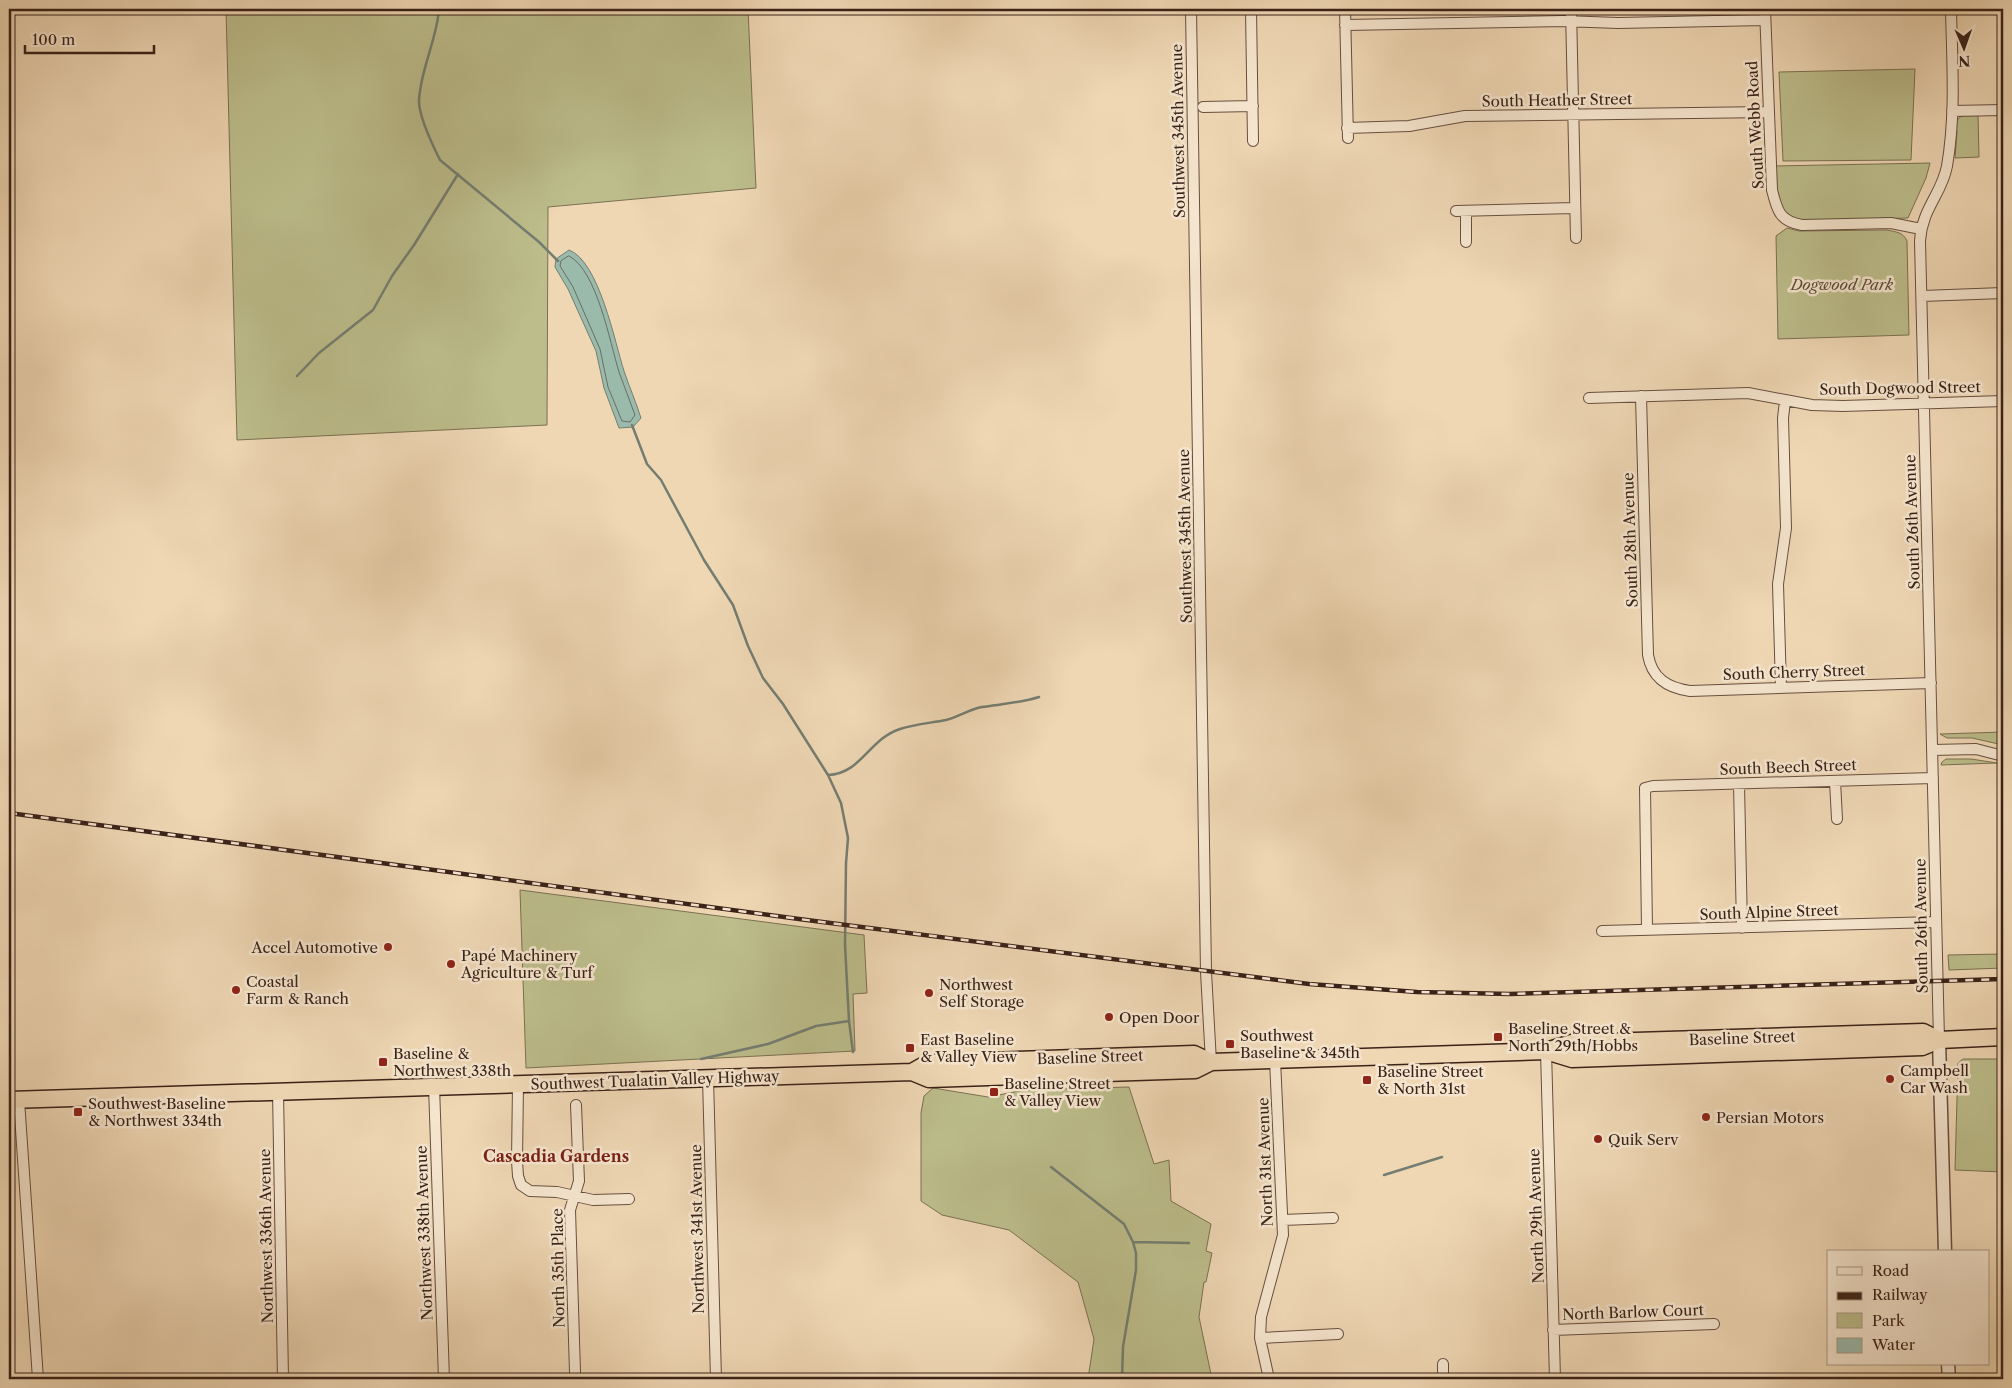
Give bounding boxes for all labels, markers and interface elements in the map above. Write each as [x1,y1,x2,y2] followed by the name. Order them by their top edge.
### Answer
[25,22,154,54] scale bar
[1940,22,1990,72] north arrow
[32,30,75,49] text: 100 m
[1167,44,1189,218] street label: Southwest 345th Avenue
[1958,52,1971,70] text: N
[1742,60,1768,190] street label: South Webb Road
[1482,89,1633,111] street label: South Heather Street
[1790,275,1894,294] park label: Dogwood Park
[1819,377,1982,399] street label: South Dogwood Street
[1174,449,1196,623] street label: Southwest 345th Avenue
[1900,454,1924,590] street label: South 26th Avenue
[1618,472,1642,608] street label: South 28th Avenue
[1722,660,1866,684] street label: South Cherry Street
[1719,755,1858,779] street label: South Beech Street
[1910,858,1932,994] street label: South 26th Avenue
[1699,900,1840,924] street label: South Alpine Street
[251,938,378,957] place label: Accel Automotive
[382,941,394,953] marker: Accel Automotive
[460,946,594,982] place label: Papé Machinery Agriculture & Turf
[445,958,457,970] marker: Papé Machinery Agriculture & Turf
[246,972,350,1008] place label: Coastal Farm & Ranch
[939,975,1024,1011] place label: Northwest Self Storage
[230,984,242,996] marker: Coastal Farm & Ranch
[923,987,935,999] marker: Northwest Self Storage
[1119,1008,1200,1027] place label: Open Door
[1103,1011,1115,1023] marker: Open Door
[1508,1019,1638,1055] place label: Baseline Street & North 29th/Hobbs
[1240,1026,1361,1062] place label: Southwest Baseline & 345th
[1688,1027,1796,1049] street label: Baseline Street
[920,1030,1018,1066] place label: East Baseline & Valley View
[1492,1031,1504,1043] marker: Baseline Street & North 29th/Hobbs
[1224,1038,1236,1050] marker: Southwest Baseline & 345th
[904,1042,916,1054] marker: East Baseline & Valley View
[393,1044,512,1080] place label: Baseline & Northwest 338th
[1036,1046,1144,1068] street label: Baseline Street
[377,1056,389,1068] marker: Baseline & Northwest 338th
[1900,1061,1970,1097] place label: Campbell Car Wash
[1377,1062,1484,1098] place label: Baseline Street & North 31st
[530,1066,780,1094] street label: Southwest Tualatin Valley Highway
[1884,1073,1896,1085] marker: Campbell Car Wash
[1004,1074,1111,1110] place label: Baseline Street & Valley View
[1361,1074,1373,1086] marker: Baseline Street & North 31st
[988,1086,1000,1098] marker: Baseline Street & Valley View
[88,1094,226,1130] place label: Southwest Baseline & Northwest 334th
[1253,1097,1277,1227] street label: North 31st Avenue
[72,1106,84,1118] marker: Southwest Baseline & Northwest 334th
[1716,1108,1824,1127] place label: Persian Motors
[1700,1111,1712,1123] marker: Persian Motors
[1608,1130,1679,1149] place label: Quik Serv
[1592,1133,1604,1145] marker: Quik Serv
[686,1144,708,1314] street label: Northwest 341st Avenue
[411,1145,437,1321] street label: Northwest 338th Avenue
[483,1146,629,1166] district label: Cascadia Gardens
[1524,1148,1548,1284] street label: North 29th Avenue
[255,1149,277,1323] street label: Northwest 336th Avenue
[547,1208,569,1328] street label: North 35th Place
[1827,1250,1990,1366] legend
[1872,1261,1909,1280] text: Road
[1872,1285,1928,1304] text: Railway
[1562,1300,1705,1324] street label: North Barlow Court
[1872,1311,1906,1330] text: Park
[1871,1335,1916,1354] text: Water

